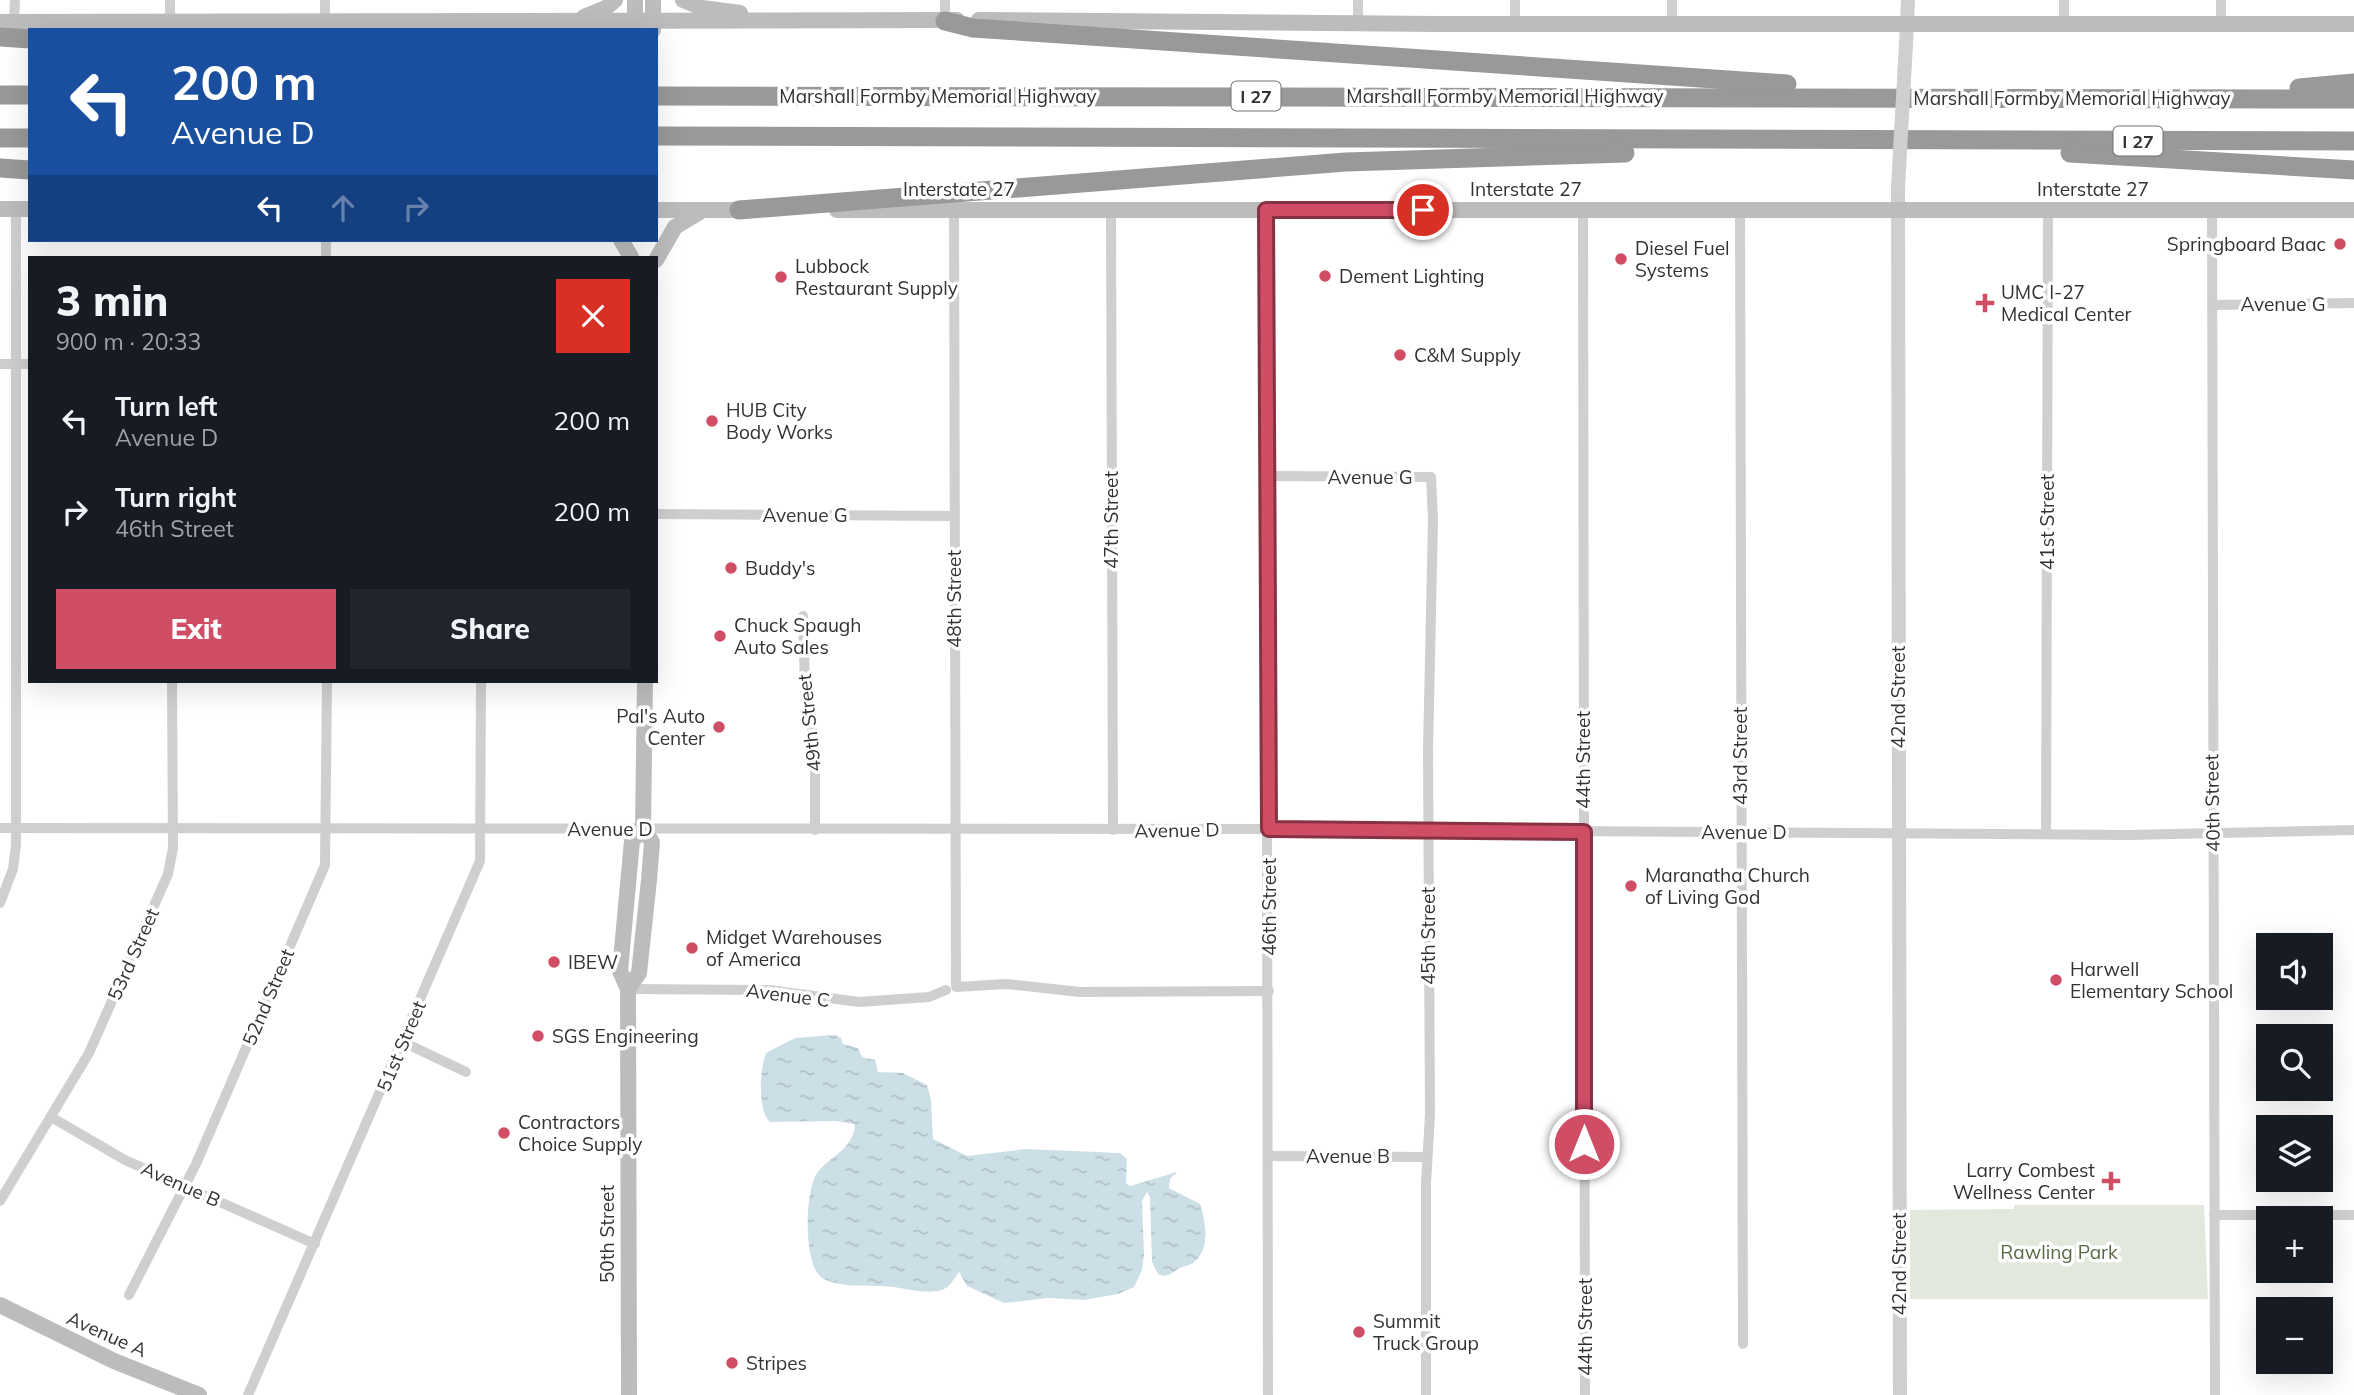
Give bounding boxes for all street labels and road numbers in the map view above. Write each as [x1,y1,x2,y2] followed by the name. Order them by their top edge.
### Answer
[1232,82,1280,110] road number: I 27
[779,84,1097,108] street label: Marshall Formby Memorial Highway
[1346,84,1664,108] street label: Marshall Formby Memorial Highway
[1913,86,2231,110] street label: Marshall Formby Memorial Highway
[2114,126,2162,156] road number: I 27
[903,177,1015,201] street label: Interstate 27
[1470,177,1582,201] street label: Interstate 27
[2037,177,2149,201] street label: Interstate 27
[2240,292,2326,316] street label: Avenue G
[1327,465,1413,489] street label: Avenue G
[1099,471,1123,569] street label: 47th Street
[2035,474,2059,570] street label: 41st Street
[762,503,848,527] street label: Avenue G
[942,550,966,648] street label: 48th Street
[1886,645,1910,748] street label: 42nd Street
[792,673,826,773] street label: 49th Street
[1728,706,1752,805] street label: 43rd Street
[1571,711,1595,809] street label: 44th Street
[2199,753,2225,852] street label: 40th Street
[567,817,653,841] street label: Avenue D
[1134,817,1220,843] street label: Avenue D
[1701,820,1787,844] street label: Avenue D
[1257,858,1281,956] street label: 46th Street
[1416,887,1440,985] street label: 45th Street
[102,904,164,1004] street label: 53rd Street
[237,945,299,1049] street label: 52nd Street
[745,978,831,1012] street label: Avenue C
[371,997,431,1095] street label: 51st Street
[1306,1144,1390,1168] street label: Avenue B
[138,1156,224,1212] street label: Avenue B
[595,1185,619,1283] street label: 50th Street
[1887,1212,1911,1315] street label: 42nd Street
[1573,1278,1597,1376] street label: 44th Street
[63,1306,151,1362] street label: Avenue A

